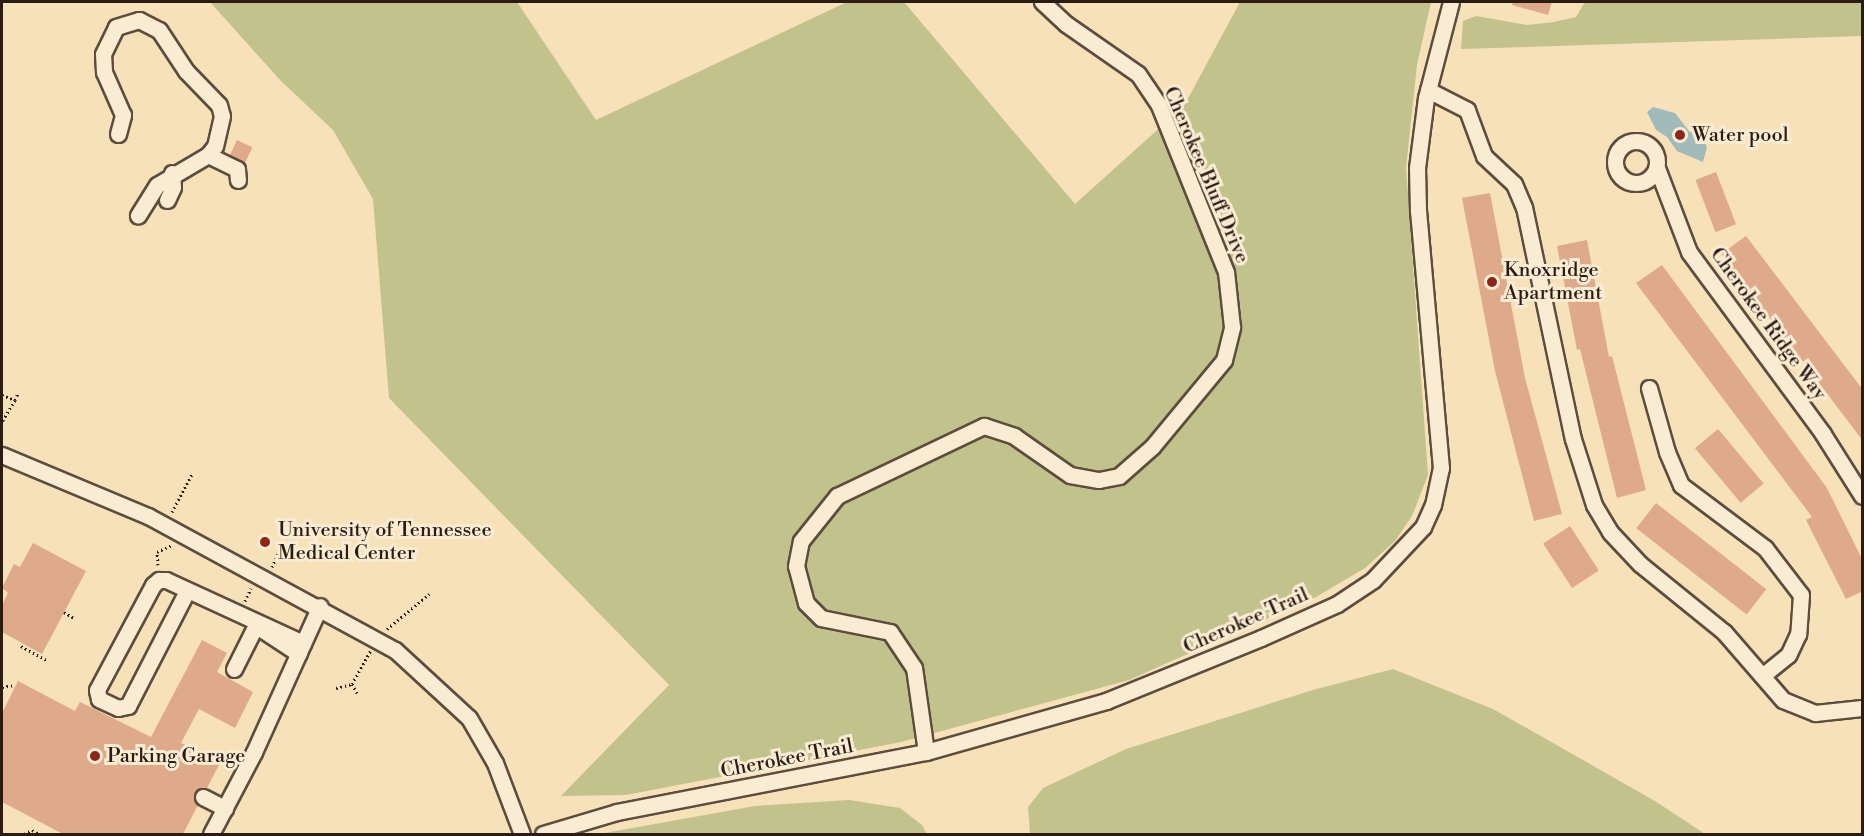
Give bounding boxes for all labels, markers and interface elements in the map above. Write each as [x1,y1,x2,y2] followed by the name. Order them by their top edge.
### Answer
[1158,83,1254,267] street label: Cherokee Bluff Drive
[1692,123,1789,147] place label: Water pool
[1673,128,1687,142] marker: Water pool
[1705,243,1831,405] street label: Cherokee Ridge Way
[1504,258,1602,305] place label: Knoxridge Apartment
[1485,275,1499,289] marker: Knoxridge Apartment
[278,518,491,565] place label: University of Tennessee Medical Center
[256,533,274,551] marker: University of Tennessee Medical Center
[1180,583,1312,659] street label: Cherokee Trail
[719,734,855,784] street label: Cherokee Trail
[107,744,245,768] place label: Parking Garage
[88,749,102,763] marker: Parking Garage

